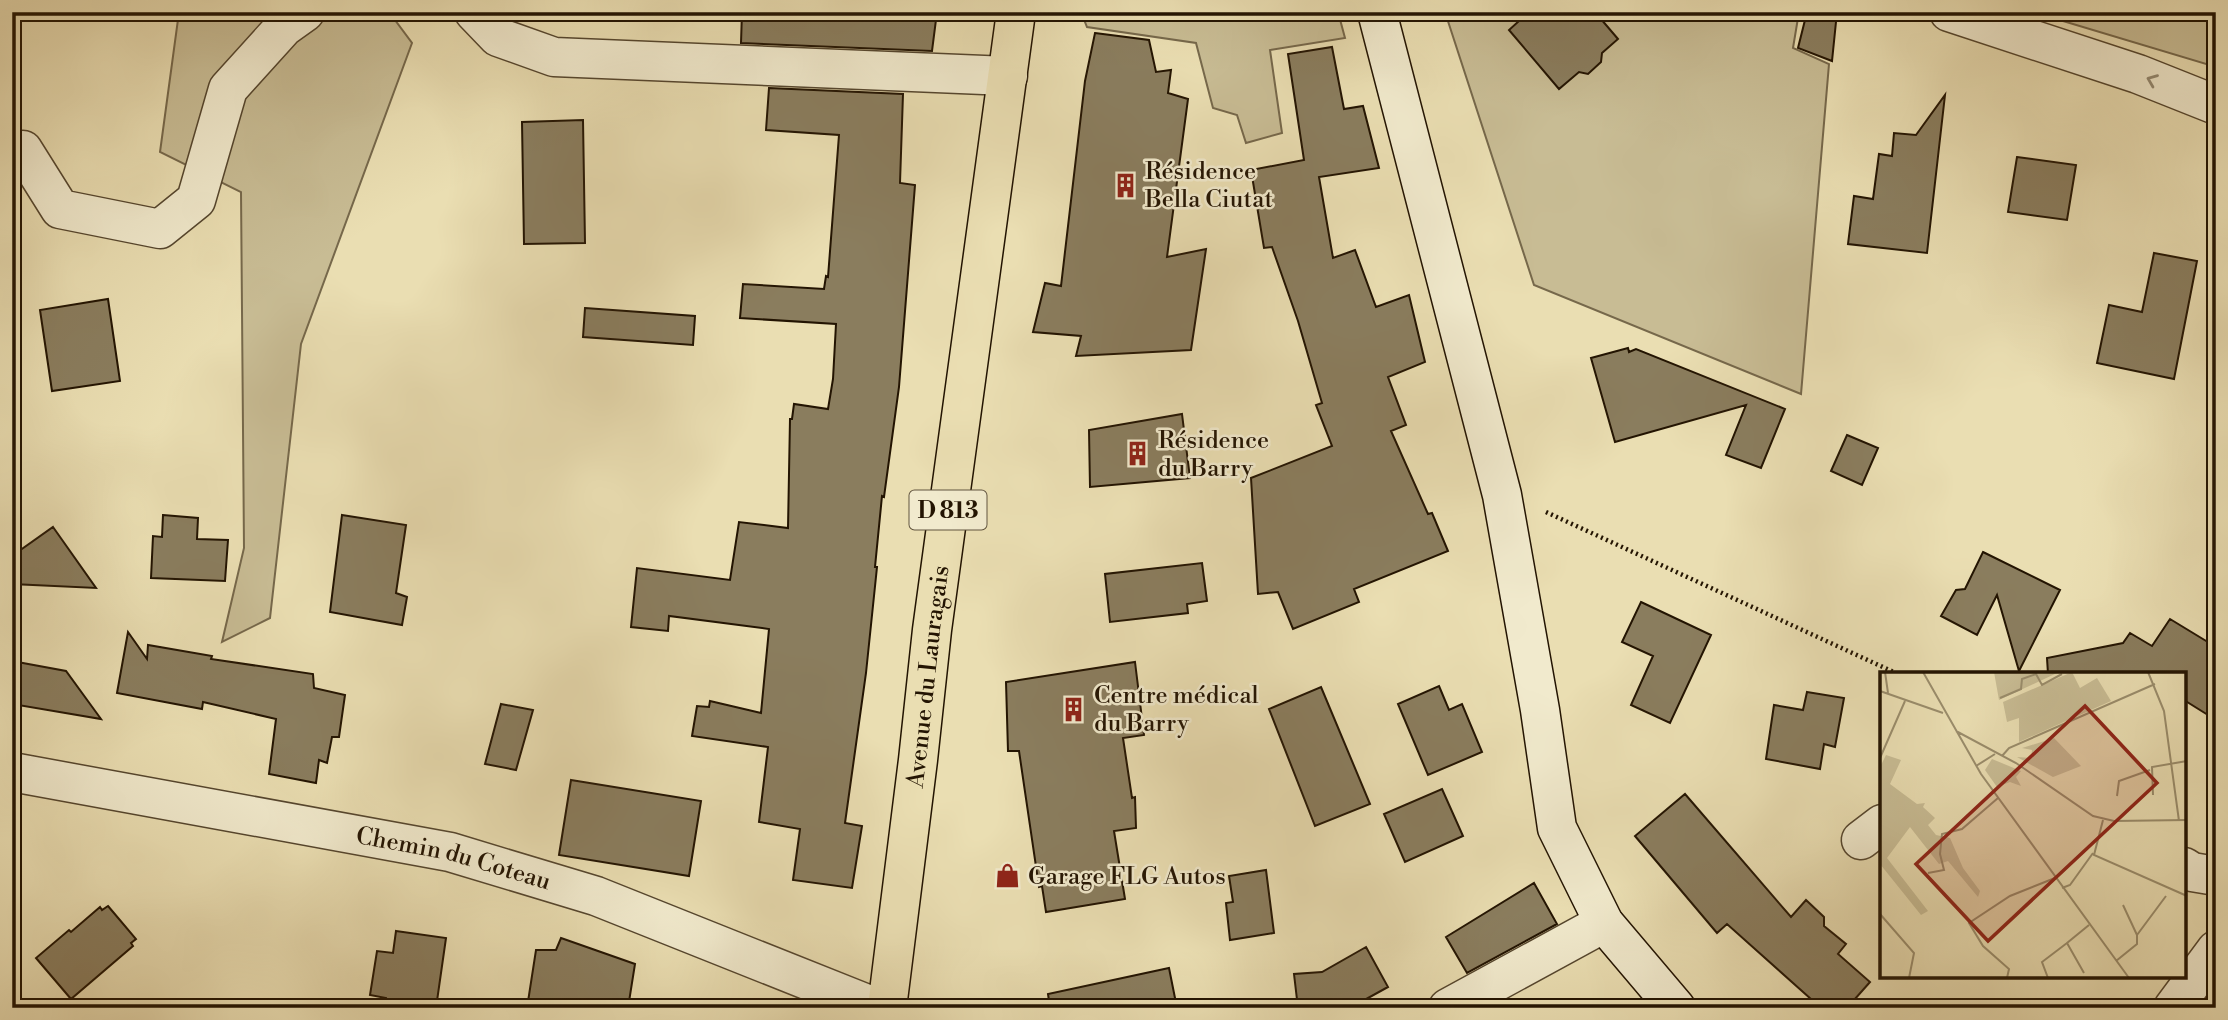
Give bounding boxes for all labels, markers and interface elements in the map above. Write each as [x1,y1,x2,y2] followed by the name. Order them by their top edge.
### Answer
[2147,75,2159,89] one-way arrow
[1144,157,1273,215] place label: Résidence Bella Ciutat
[1111,171,1139,199] building icon: Résidence Bella Ciutat
[1158,426,1269,484] place label: Résidence du Barry
[1124,440,1152,468] building icon: Résidence du Barry
[909,490,986,530] road number: D 813
[901,564,957,790] street label: Avenue du Lauragais
[1880,672,2186,978] inset map
[1094,681,1259,739] place label: Centre médical du Barry
[1060,695,1088,723] building icon: Centre médical du Barry
[354,821,554,898] street label: Chemin du Coteau
[994,862,1022,890] shop icon: Garage FLG Autos
[1028,862,1226,892] place label: Garage FLG Autos

